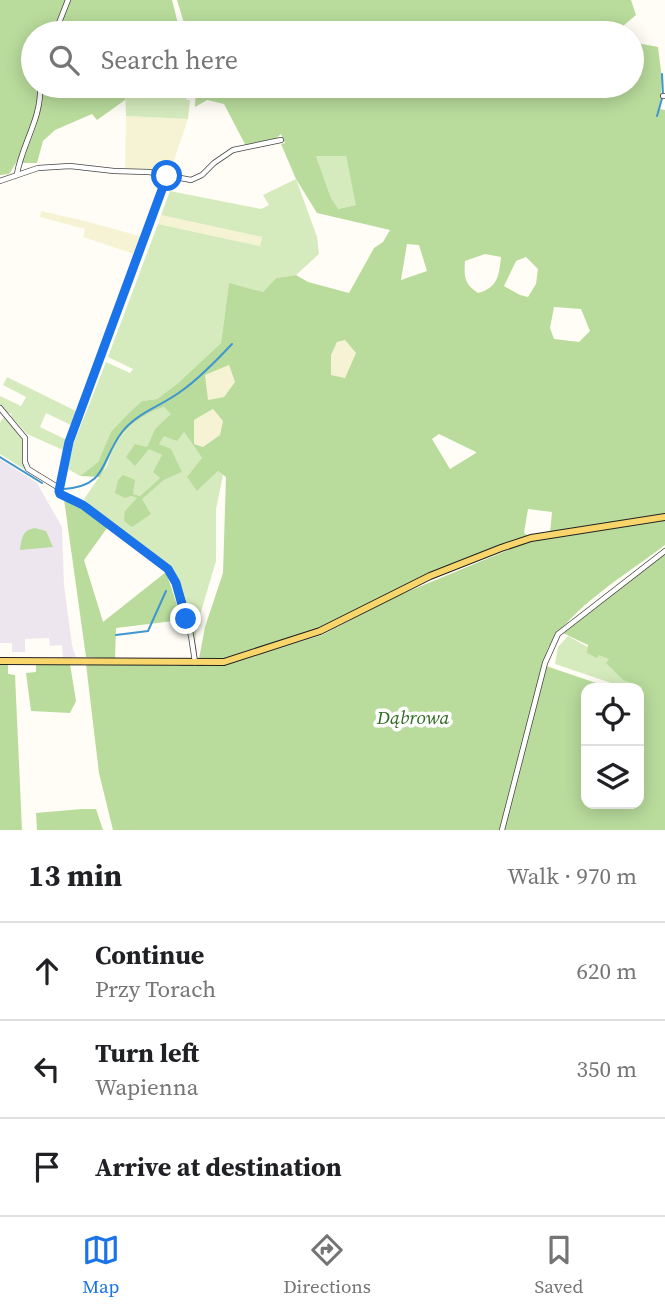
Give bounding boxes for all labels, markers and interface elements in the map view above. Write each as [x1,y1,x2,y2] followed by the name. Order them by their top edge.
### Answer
[21,21,644,98] search box
[45,41,83,79] icon: search
[101,42,238,78] text: Search here
[151,160,182,191] route start
[170,603,201,634] route end
[581,683,644,809] map controls
[581,683,644,746] button: locate
[376,704,449,730] park label: Dąbrowa
[581,746,644,809] button: layers
[28,855,122,896] text: 13 min
[507,860,637,892] text: Walk · 970 m
[95,937,204,973] text: Continue
[28,952,66,990] icon: ahead
[576,955,637,987] text: 620 m
[95,973,216,1005] text: Przy Torach
[95,1035,199,1071] text: Turn left
[28,1050,66,1088] icon: left
[576,1053,637,1085] text: 350 m
[95,1071,198,1103] text: Wapienna
[28,1148,66,1186] icon: arrive
[95,1149,342,1185] text: Arrive at destination
[82,1231,120,1299] tab: Map
[283,1231,371,1299] tab: Directions
[535,1231,583,1299] tab: Saved

